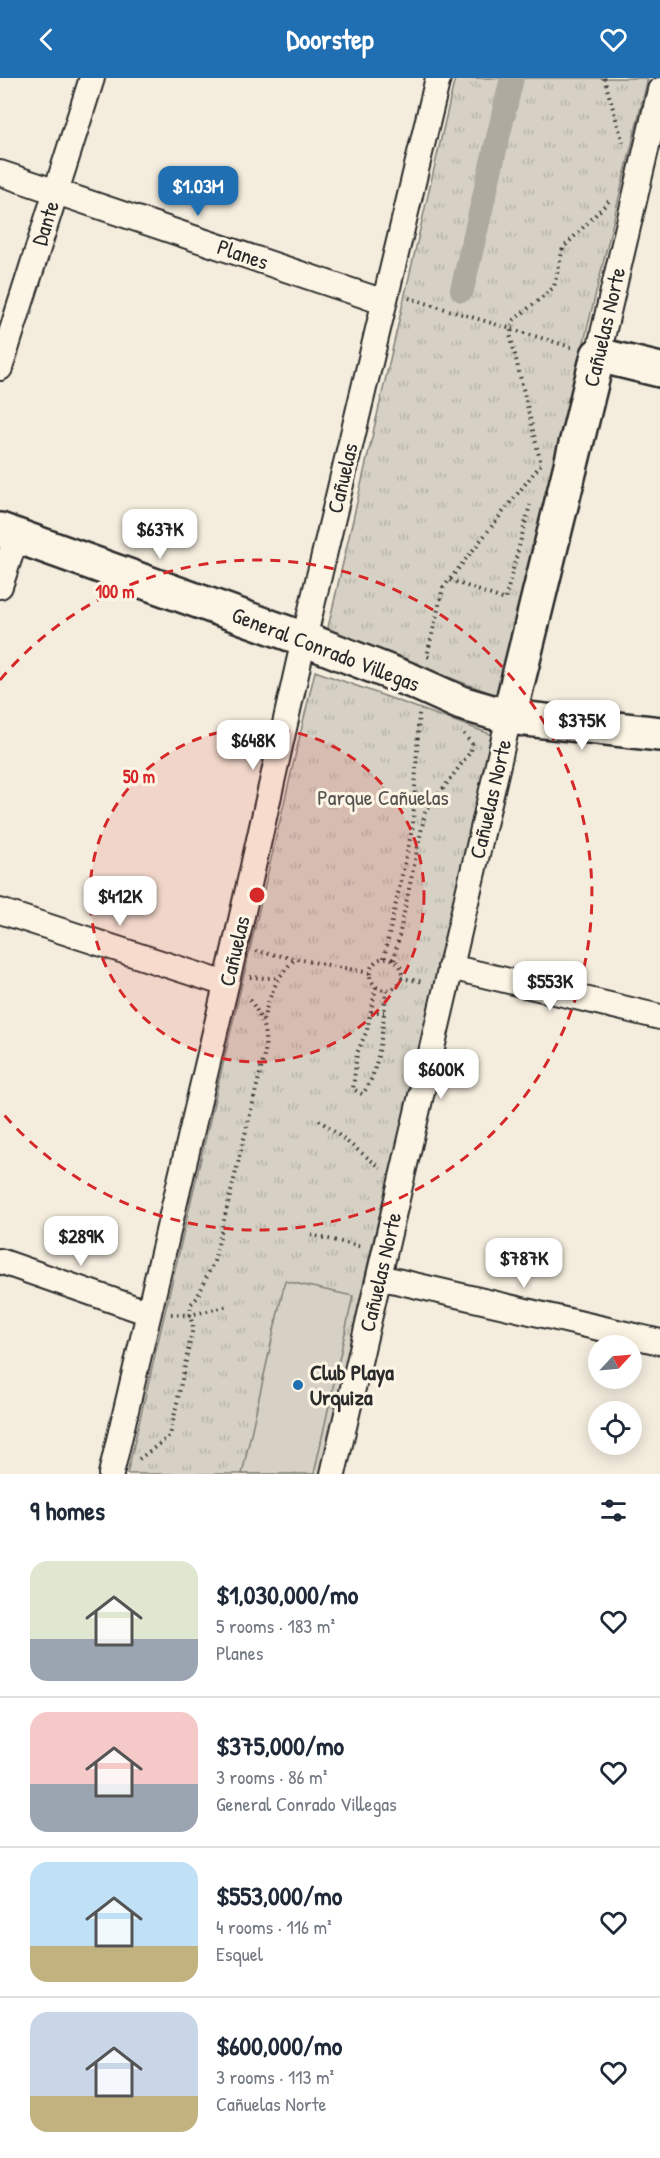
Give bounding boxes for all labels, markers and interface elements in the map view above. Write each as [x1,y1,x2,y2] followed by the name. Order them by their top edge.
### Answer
[287,21,373,57] text: Doorstep
[30,23,63,56] icon: back
[597,23,630,56] icon: heart
[149,166,247,217] pin: $1.03M
[172,172,224,199] text: $1.03M
[24,197,66,249] street label: Dante
[213,231,273,277] street label: Planes
[576,264,632,390] street label: Cañuelas Norte
[319,440,365,516] street label: Cañuelas
[118,509,202,560] pin: $637K
[136,515,184,542] text: $637K
[95,579,135,604] text: 100 m
[228,599,424,699] street label: General Conrado Villegas
[540,700,624,751] pin: $375K
[558,706,606,733] text: $375K
[211,720,295,771] pin: $648K
[231,726,275,753] text: $648K
[462,736,518,862] street label: Cañuelas Norte
[123,764,155,789] text: 50 m
[317,782,449,812] park label: Parque Cañuelas
[78,876,162,927] pin: $412K
[98,882,142,909] text: $412K
[247,885,267,905] centre of rings
[211,913,257,989] street label: Cañuelas
[508,961,592,1012] pin: $553K
[527,967,573,994] text: $553K
[399,1049,483,1100] pin: $600K
[418,1055,464,1082] text: $600K
[352,1209,408,1335] street label: Cañuelas Norte
[39,1216,123,1267] pin: $289K
[58,1222,104,1249] text: $289K
[482,1238,566,1289] pin: $787K
[499,1244,549,1271] text: $787K
[588,1335,642,1389] north arrow
[588,1335,642,1455] map controls
[310,1357,394,1413] place label: Club Playa Urquiza
[291,1378,305,1392] marker: Club Playa Urquiza
[588,1401,642,1455] button: locate
[30,1493,105,1528] text: 9 homes
[597,1494,630,1527] icon: filters
[216,1577,358,1612] text: $1,030,000/mo
[78,1585,150,1657] icon: home
[597,1605,630,1638] icon: heart
[216,1612,335,1639] text: 5 rooms · 183 m²
[216,1639,263,1666] text: Planes
[216,1728,344,1763] text: $375,000/mo
[78,1736,150,1808] icon: home
[597,1756,630,1789] icon: heart
[216,1763,327,1790] text: 3 rooms · 86 m²
[216,1790,397,1817] text: General Conrado Villegas
[216,1878,342,1913] text: $553,000/mo
[78,1886,150,1958] icon: home
[597,1906,630,1939] icon: heart
[216,1913,332,1940] text: 4 rooms · 116 m²
[216,1940,263,1967] text: Esquel
[216,2028,342,2063] text: $600,000/mo
[78,2036,150,2108] icon: home
[597,2056,630,2089] icon: heart
[216,2063,334,2090] text: 3 rooms · 113 m²
[216,2090,327,2117] text: Cañuelas Norte

